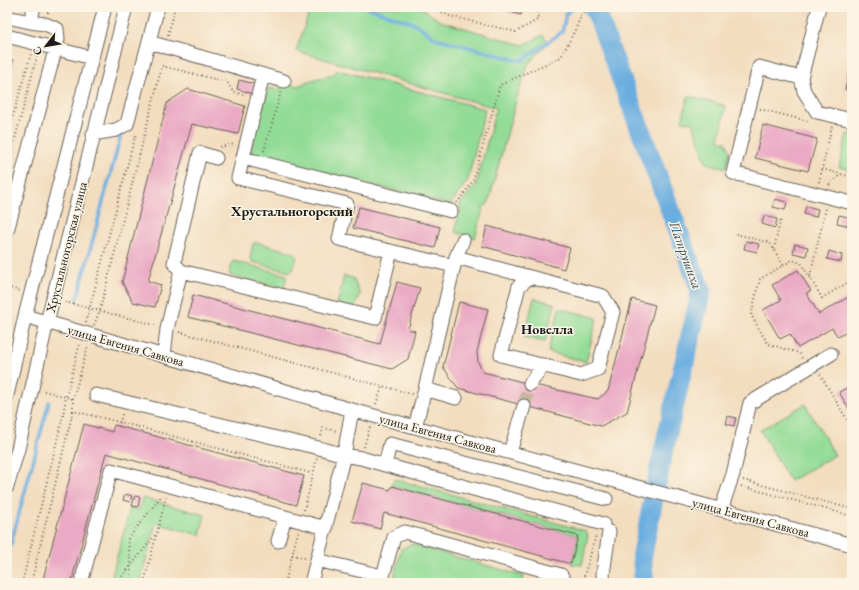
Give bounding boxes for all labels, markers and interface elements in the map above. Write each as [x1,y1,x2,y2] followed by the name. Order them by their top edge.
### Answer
[26,26,66,66] north arrow
[29,44,45,58] text: С
[42,179,91,315] street label: Хрустальногорская улица
[230,202,353,220] district label: Хрустальногорский
[665,218,707,291] water label: Патрушиха
[521,320,574,338] district label: Новелла
[66,321,187,370] street label: улица Евгения Савкова
[377,410,499,458] street label: улица Евгения Савкова
[690,494,812,542] street label: улица Евгения Савкова

